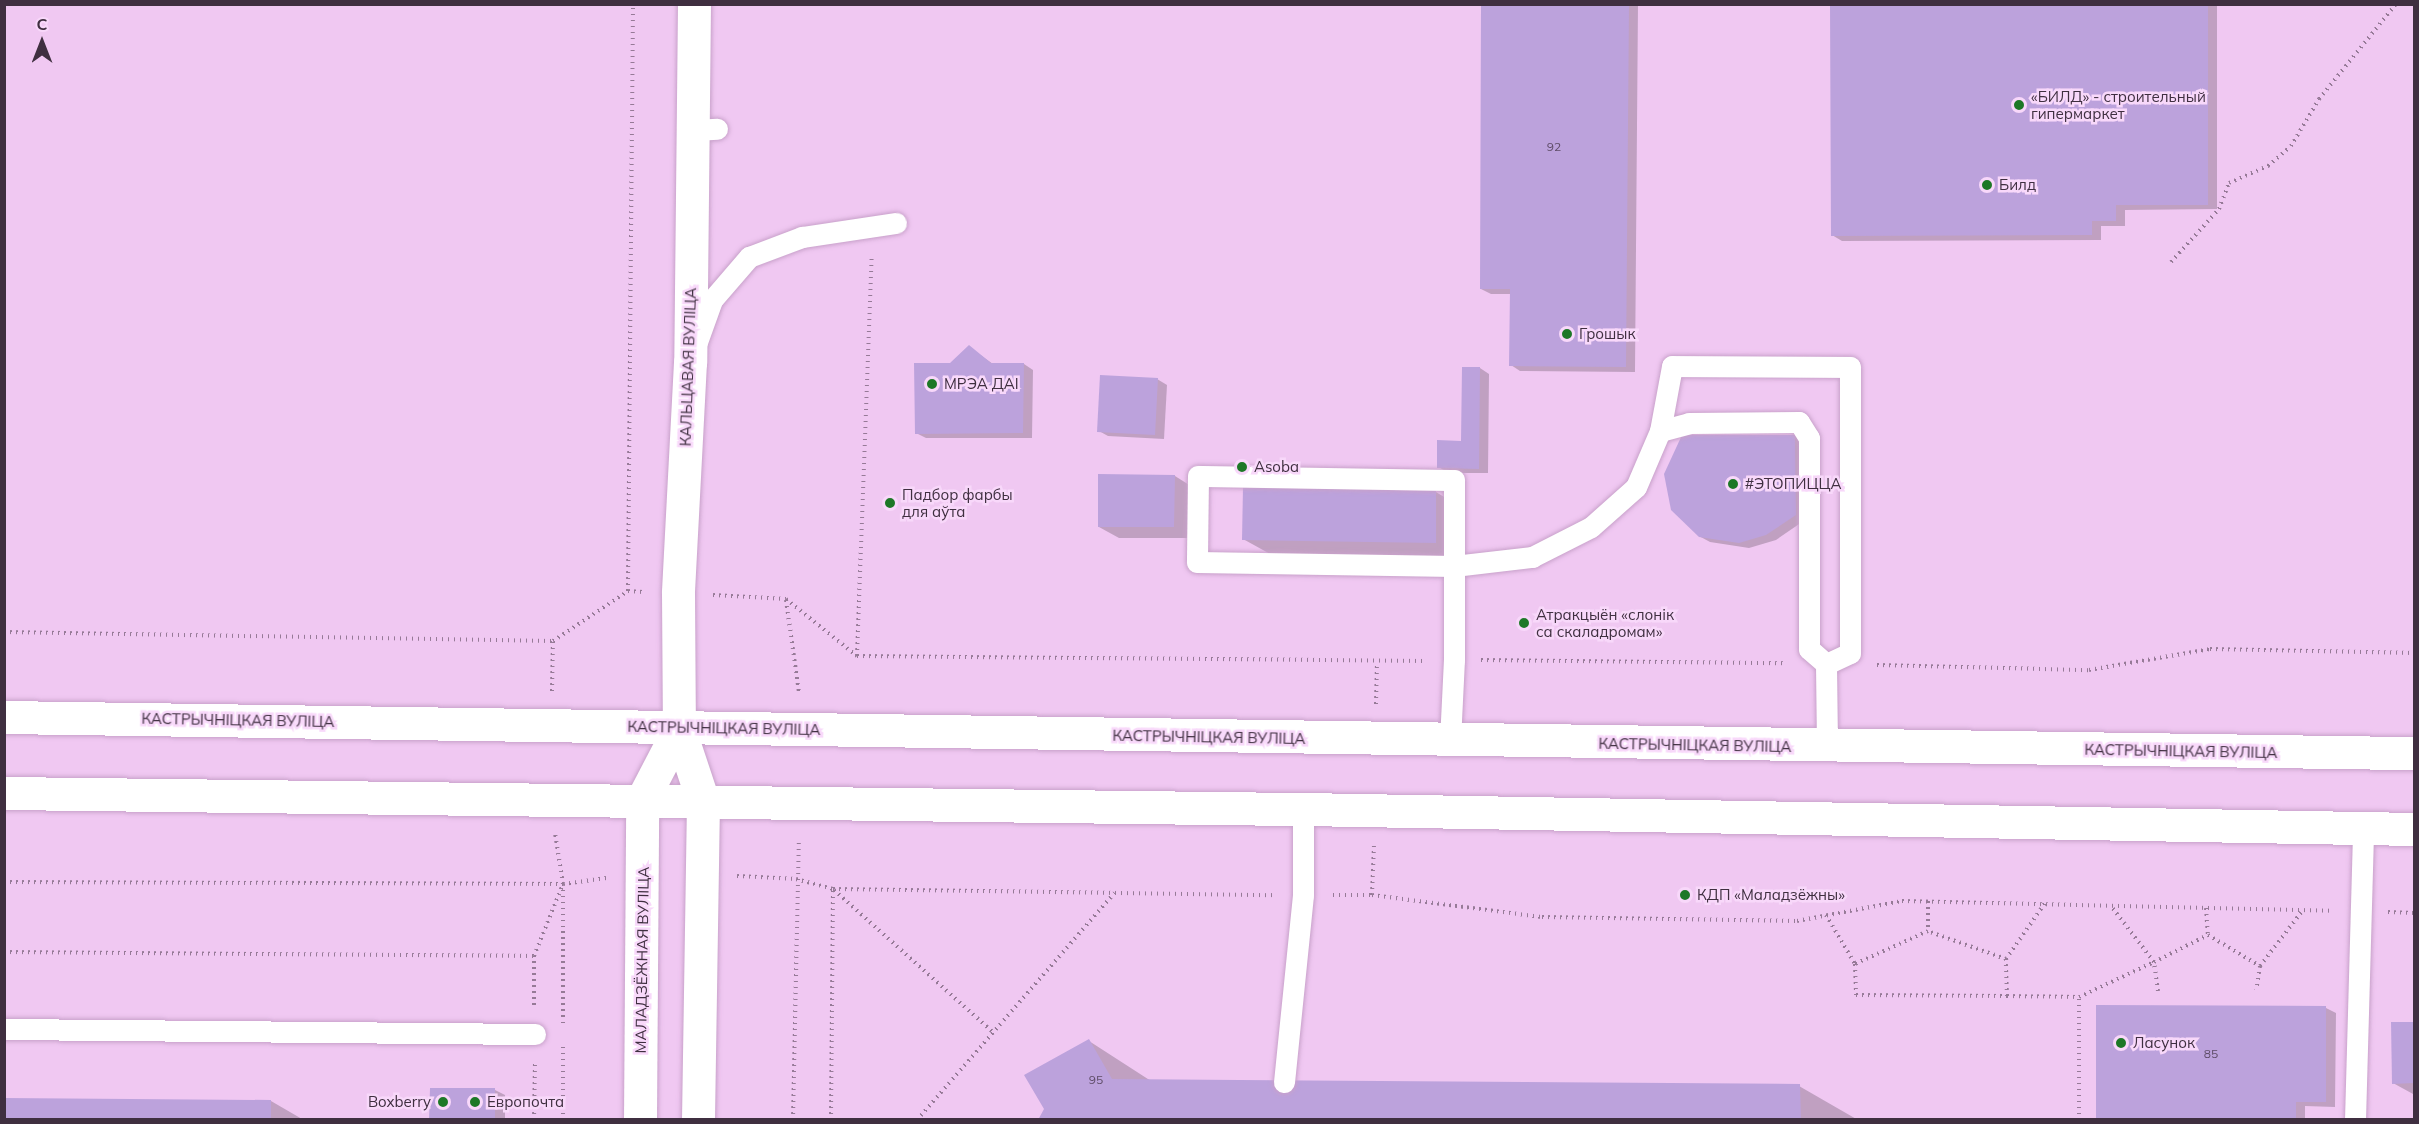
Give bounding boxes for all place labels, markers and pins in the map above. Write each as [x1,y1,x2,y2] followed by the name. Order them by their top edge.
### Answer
[2031,87,2206,122] place label: «БИЛД» - строительный гипермаркет
[2012,98,2026,112] marker: «БИЛД» - строительный гипермаркет
[1999,176,2036,194] place label: Билд
[1980,178,1994,192] marker: Билд
[1579,325,1635,343] place label: Грошык
[1560,327,1574,341] marker: Грошык
[944,375,1019,393] place label: МРЭА ДАІ
[925,377,939,391] marker: МРЭА ДАІ
[1254,458,1299,476] place label: Asoba
[1235,460,1249,474] marker: Asoba
[1745,475,1842,493] place label: #ЭТОПИЦЦА
[1726,477,1740,491] marker: #ЭТОПИЦЦА
[902,485,1013,520] place label: Падбор фарбы для аўта
[883,496,897,510] marker: Падбор фарбы для аўта
[1536,605,1674,640] place label: Атракцыён «слонік са скаладромам»
[1517,616,1531,630] marker: Атракцыён «слонік са скаладромам»
[1697,886,1845,904] place label: КДП «Маладзёжны»
[1678,888,1692,902] marker: КДП «Маладзёжны»
[2133,1034,2195,1052] place label: Ласунок
[2114,1036,2128,1050] marker: Ласунок
[368,1093,431,1111] place label: Boxberry
[487,1093,564,1111] place label: Европочта
[436,1095,450,1109] marker: Boxberry
[468,1095,482,1109] marker: Европочта

